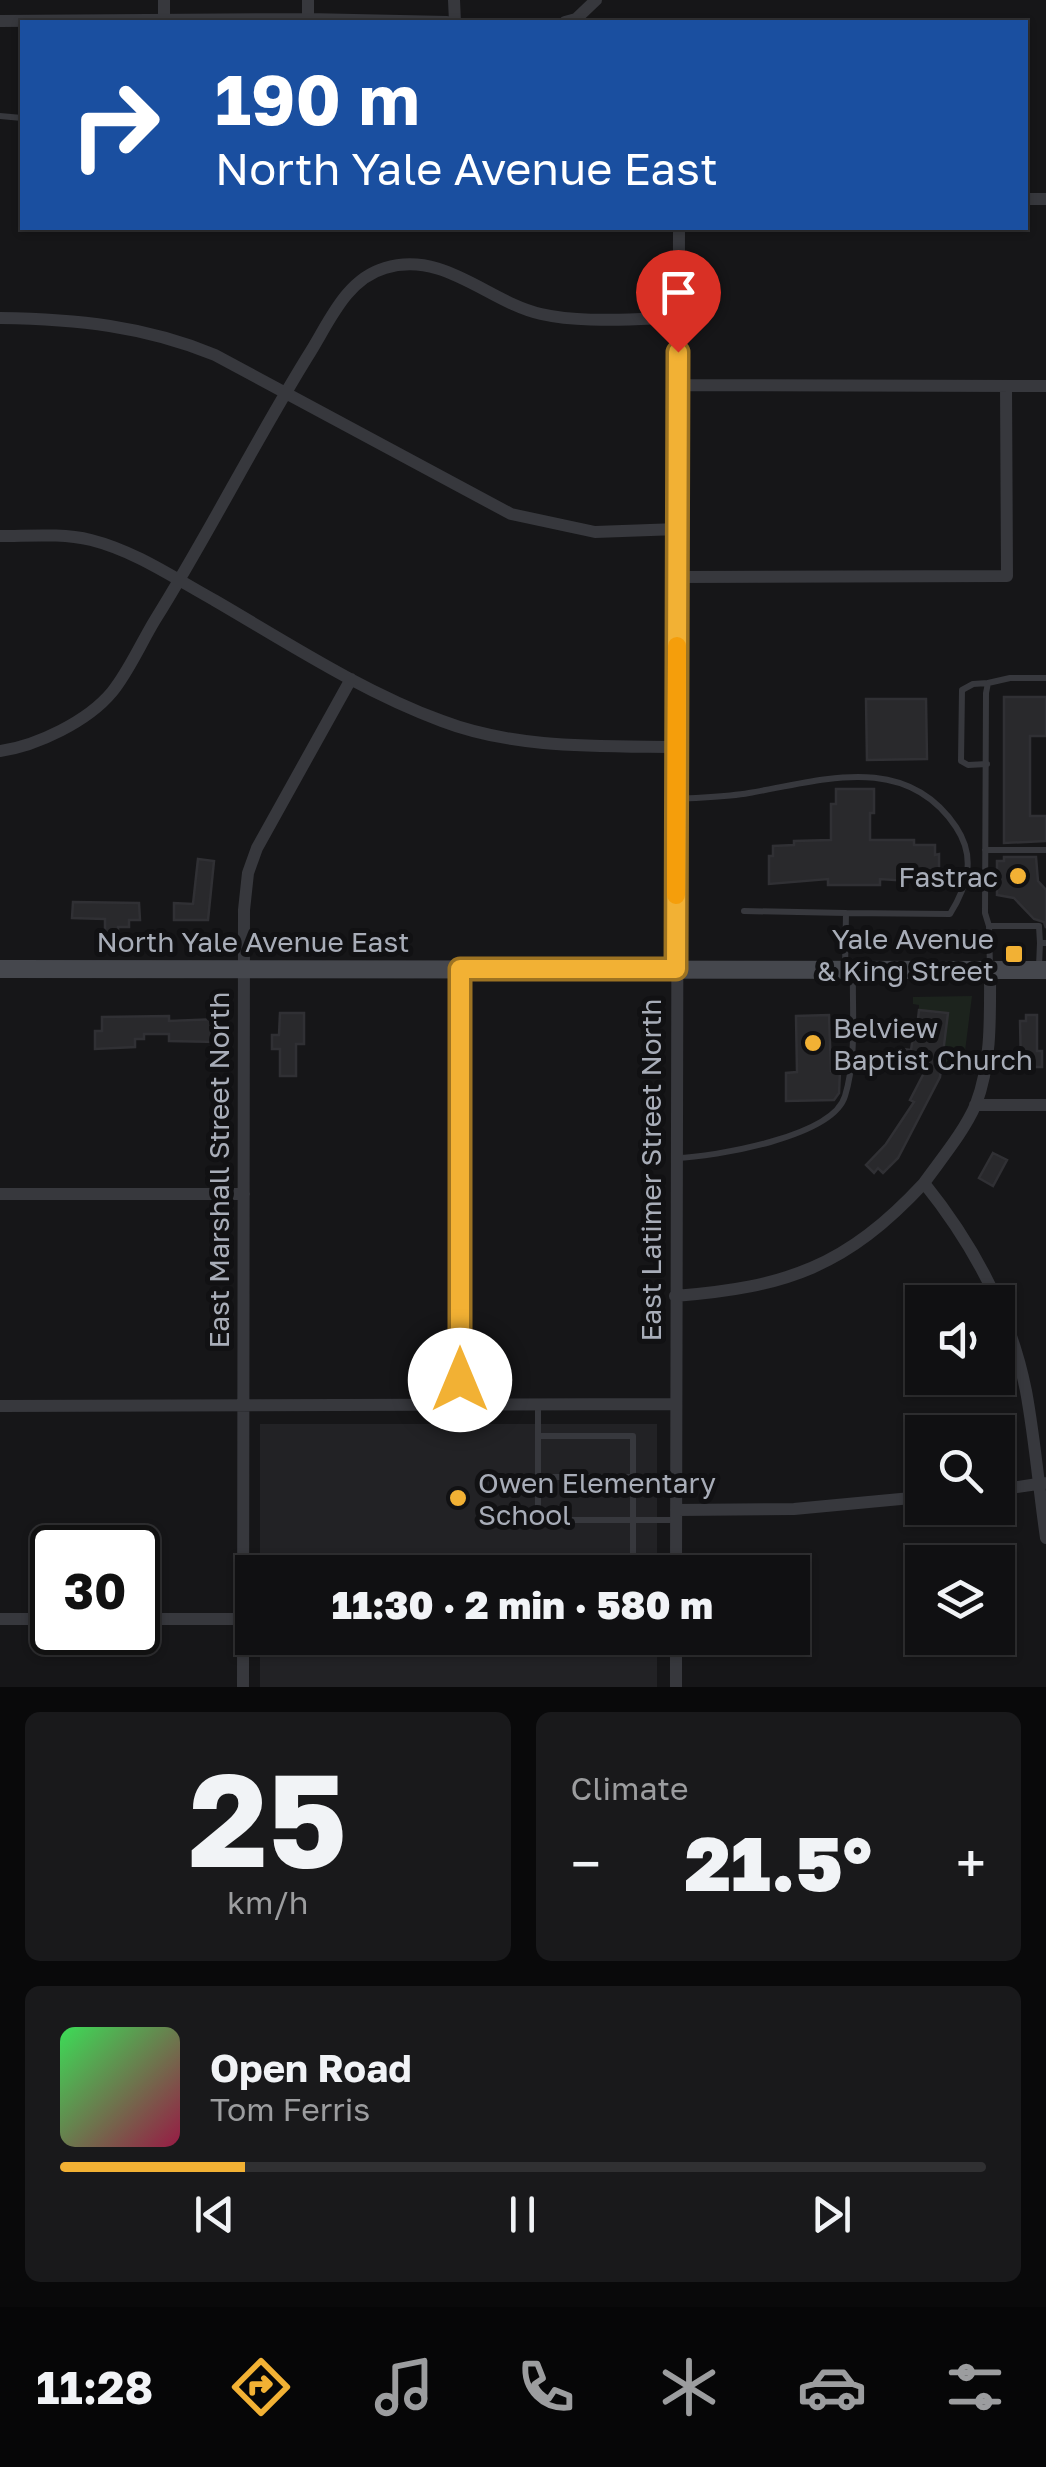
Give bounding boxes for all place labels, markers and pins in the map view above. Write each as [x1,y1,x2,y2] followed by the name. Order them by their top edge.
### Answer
[636,250,721,353] pin
[898,860,998,893] place label: Fastrac
[1007,865,1029,887] marker: Fastrac
[817,922,994,987] place label: Yale Avenue & King Street
[1003,943,1025,965] marker: Yale Avenue & King Street
[833,1011,1033,1076] place label: Belview Baptist Church
[802,1032,824,1054] marker: Belview Baptist Church
[478,1466,716,1531] place label: Owen Elementary School
[447,1487,469,1509] marker: Owen Elementary School

